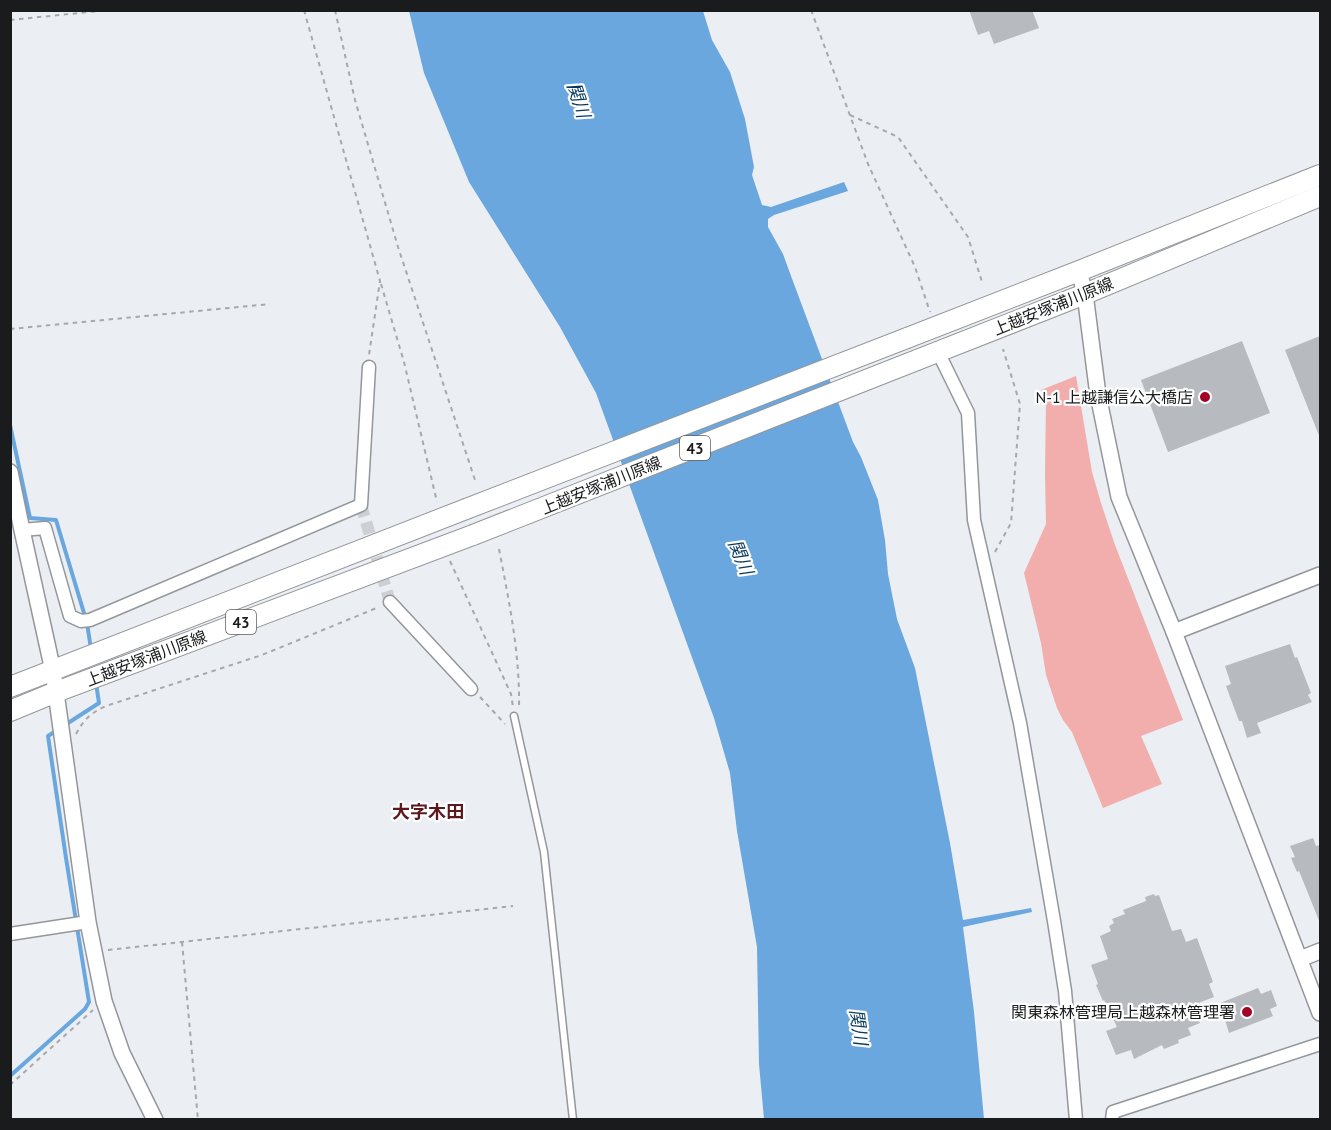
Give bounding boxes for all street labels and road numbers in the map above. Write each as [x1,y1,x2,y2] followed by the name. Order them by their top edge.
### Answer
[990,273,1116,339] street label: 上越安塚浦川原線
[680,436,710,460] road number: 43
[538,452,664,518] street label: 上越安塚浦川原線
[226,610,256,634] road number: 43
[83,626,209,690] street label: 上越安塚浦川原線

